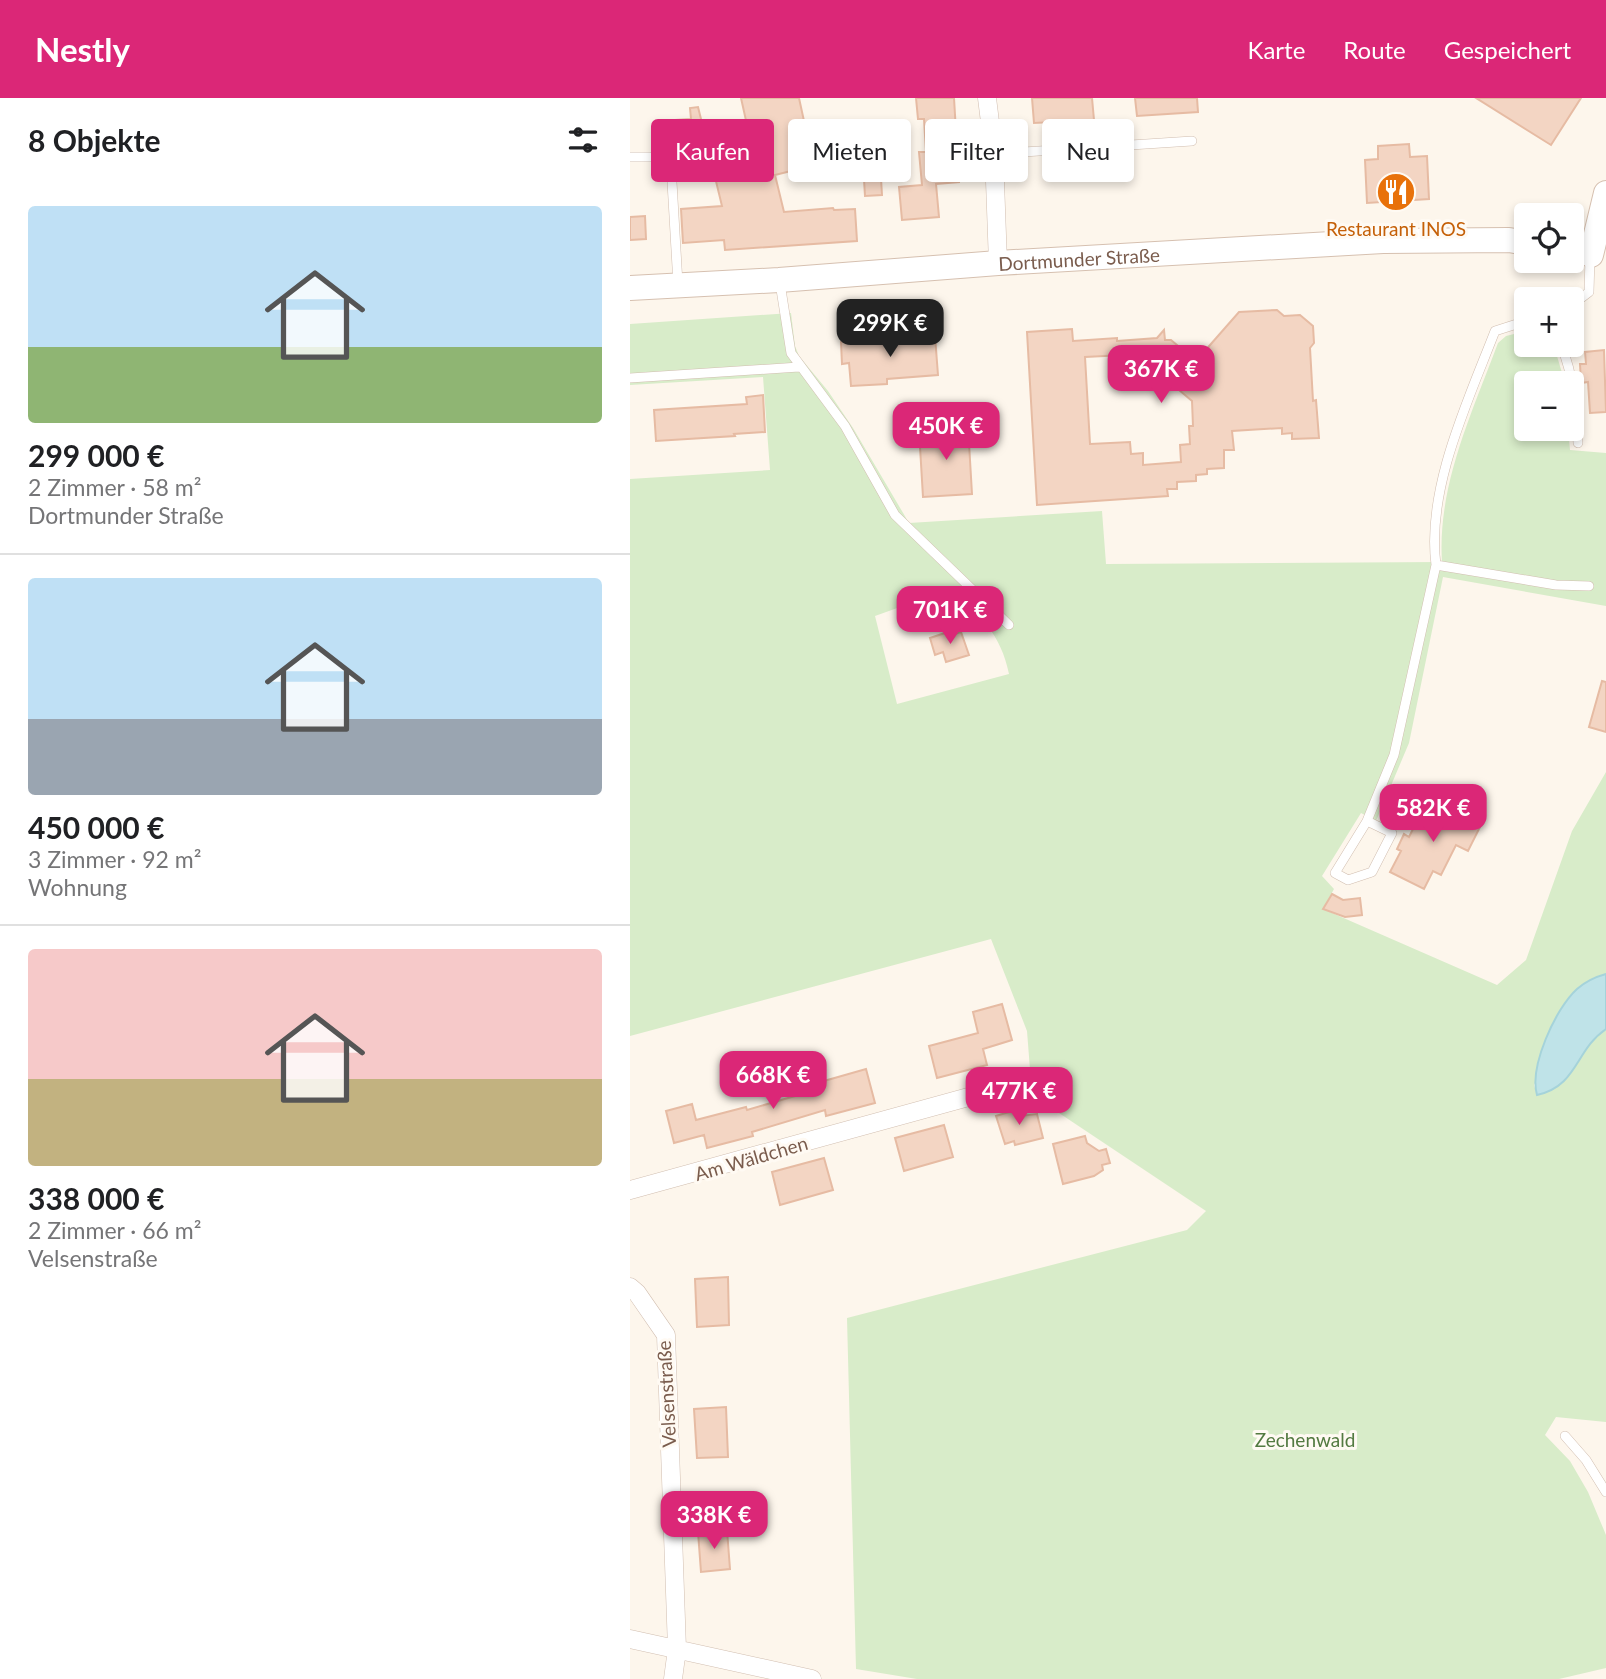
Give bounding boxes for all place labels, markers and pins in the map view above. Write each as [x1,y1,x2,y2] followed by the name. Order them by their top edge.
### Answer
[1375,171,1417,213] restaurant icon: Restaurant INOS
[1326,217,1466,240] place label: Restaurant INOS
[833,300,947,359] pin: 299K €
[1104,345,1218,405] pin: 367K €
[889,402,1003,462] pin: 450K €
[893,587,1007,646] pin: 701K €
[1376,784,1490,844] pin: 582K €
[716,1052,830,1111] pin: 668K €
[962,1068,1076,1127] pin: 477K €
[657,1492,771,1551] pin: 338K €

